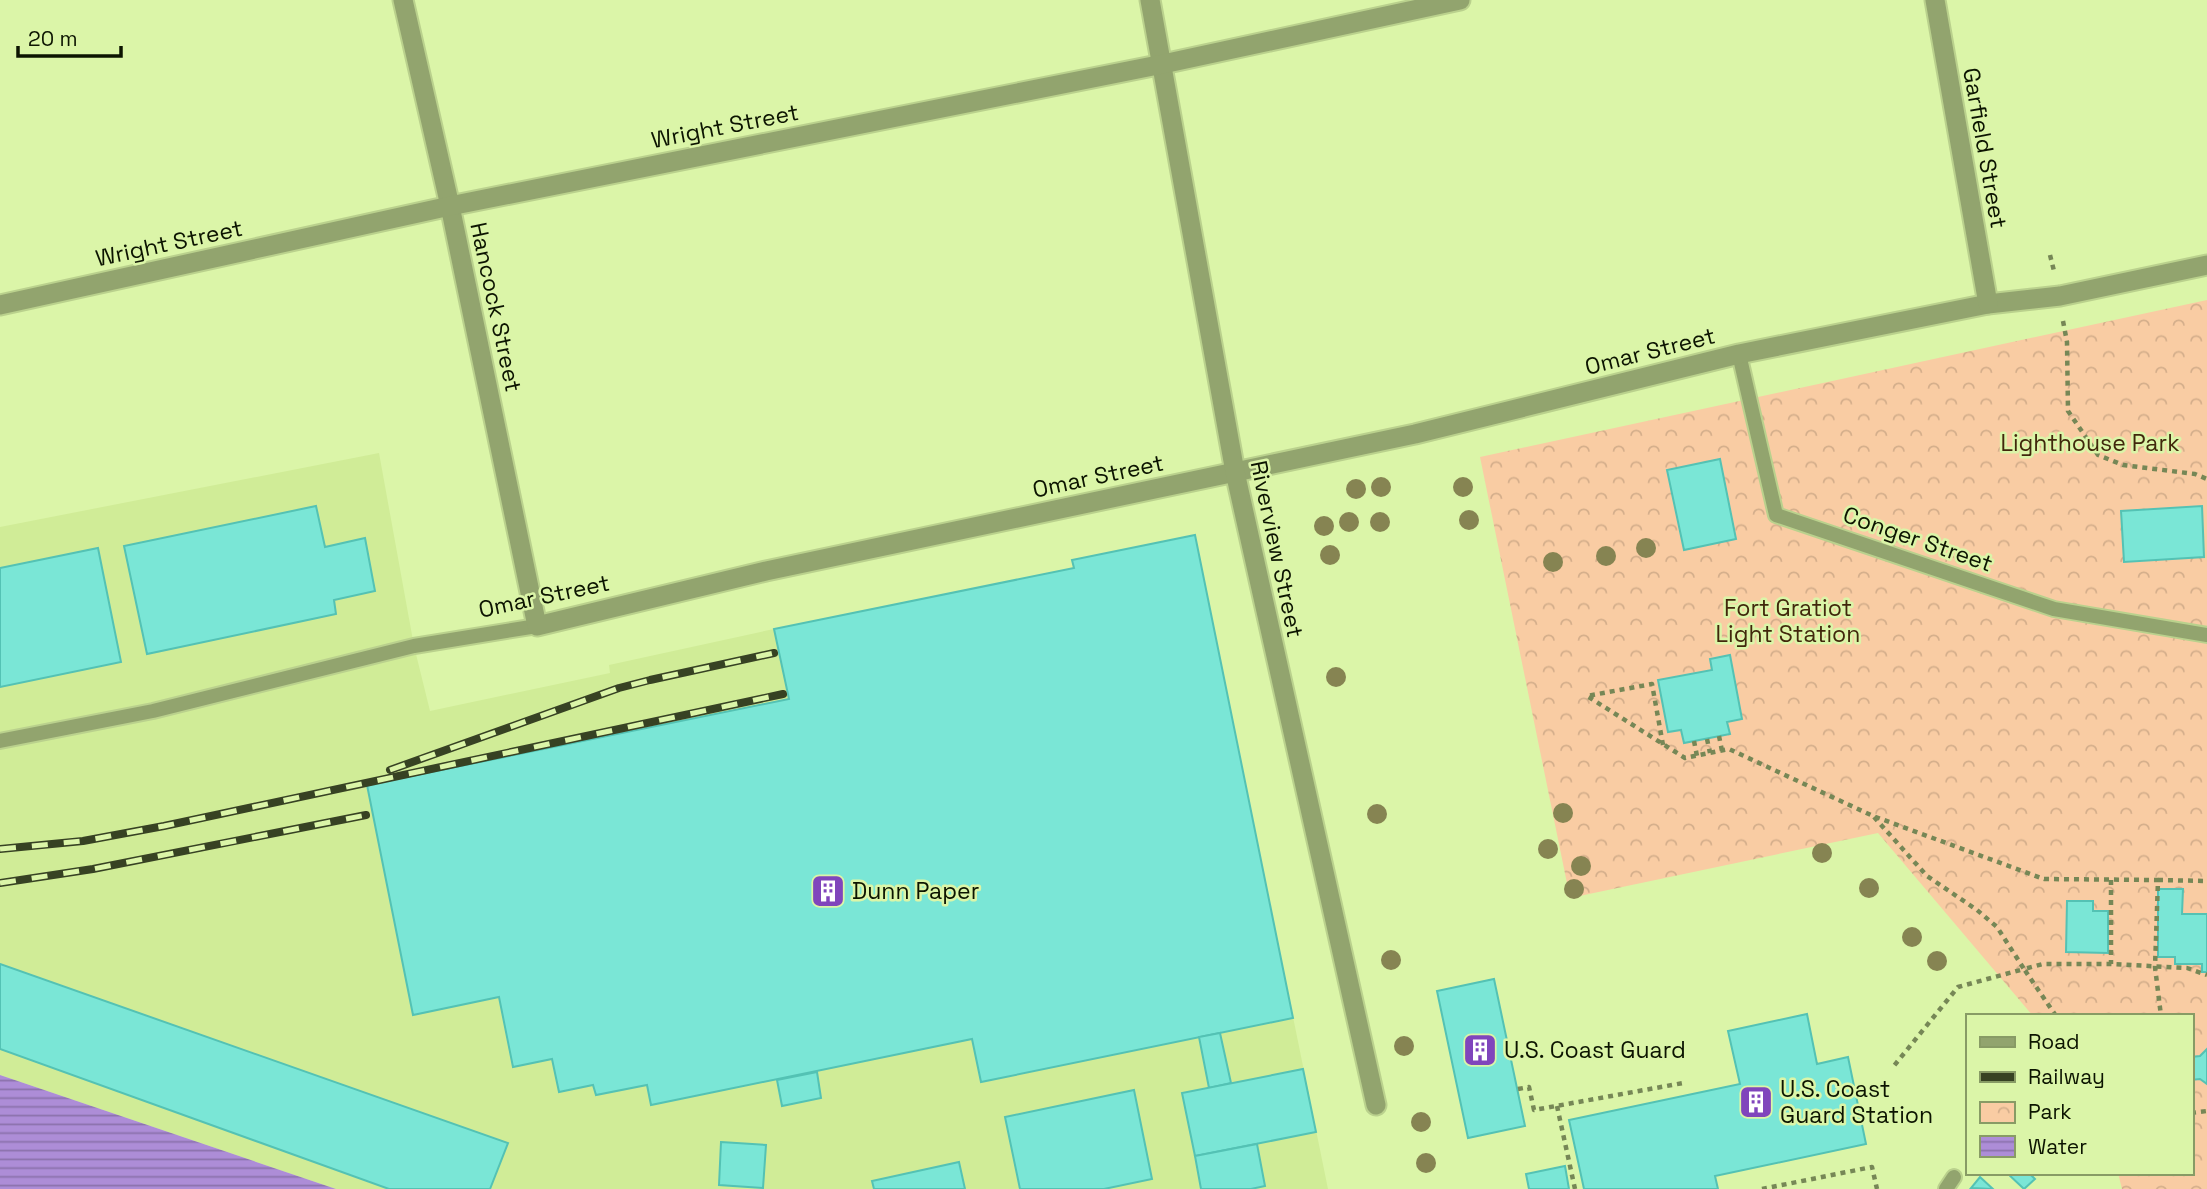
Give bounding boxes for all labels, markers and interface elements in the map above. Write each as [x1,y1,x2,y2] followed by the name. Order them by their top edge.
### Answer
[18,14,121,58] scale bar
[28,25,78,52] text: 20 m
[1956,65,2014,231] street label: Garfield Street
[649,97,801,155] street label: Wright Street
[93,213,245,273] street label: Wright Street
[463,219,529,395] street label: Hancock Street
[1582,320,1718,382] street label: Omar Street
[2000,428,2180,458] park label: Lighthouse Park
[1030,447,1166,505] street label: Omar Street
[1244,458,1310,640] street label: Riverview Street
[1839,499,1997,579] street label: Conger Street
[476,567,612,625] street label: Omar Street
[1716,593,1860,649] park label: Fort Gratiot Light Station
[809,872,847,910] building icon: Dunn Paper
[852,876,979,906] place label: Dunn Paper
[1966,1014,2193,1175] legend
[2028,1028,2080,1055] text: Road
[1461,1031,1499,1069] building icon: U.S. Coast Guard
[1504,1035,1686,1065] place label: U.S. Coast Guard
[2028,1063,2105,1090] text: Railway
[1780,1074,1933,1130] place label: U.S. Coast Guard Station
[1737,1083,1775,1121] building icon: U.S. Coast Guard Station
[2028,1098,2072,1125] text: Park
[2028,1133,2087,1160] text: Water

